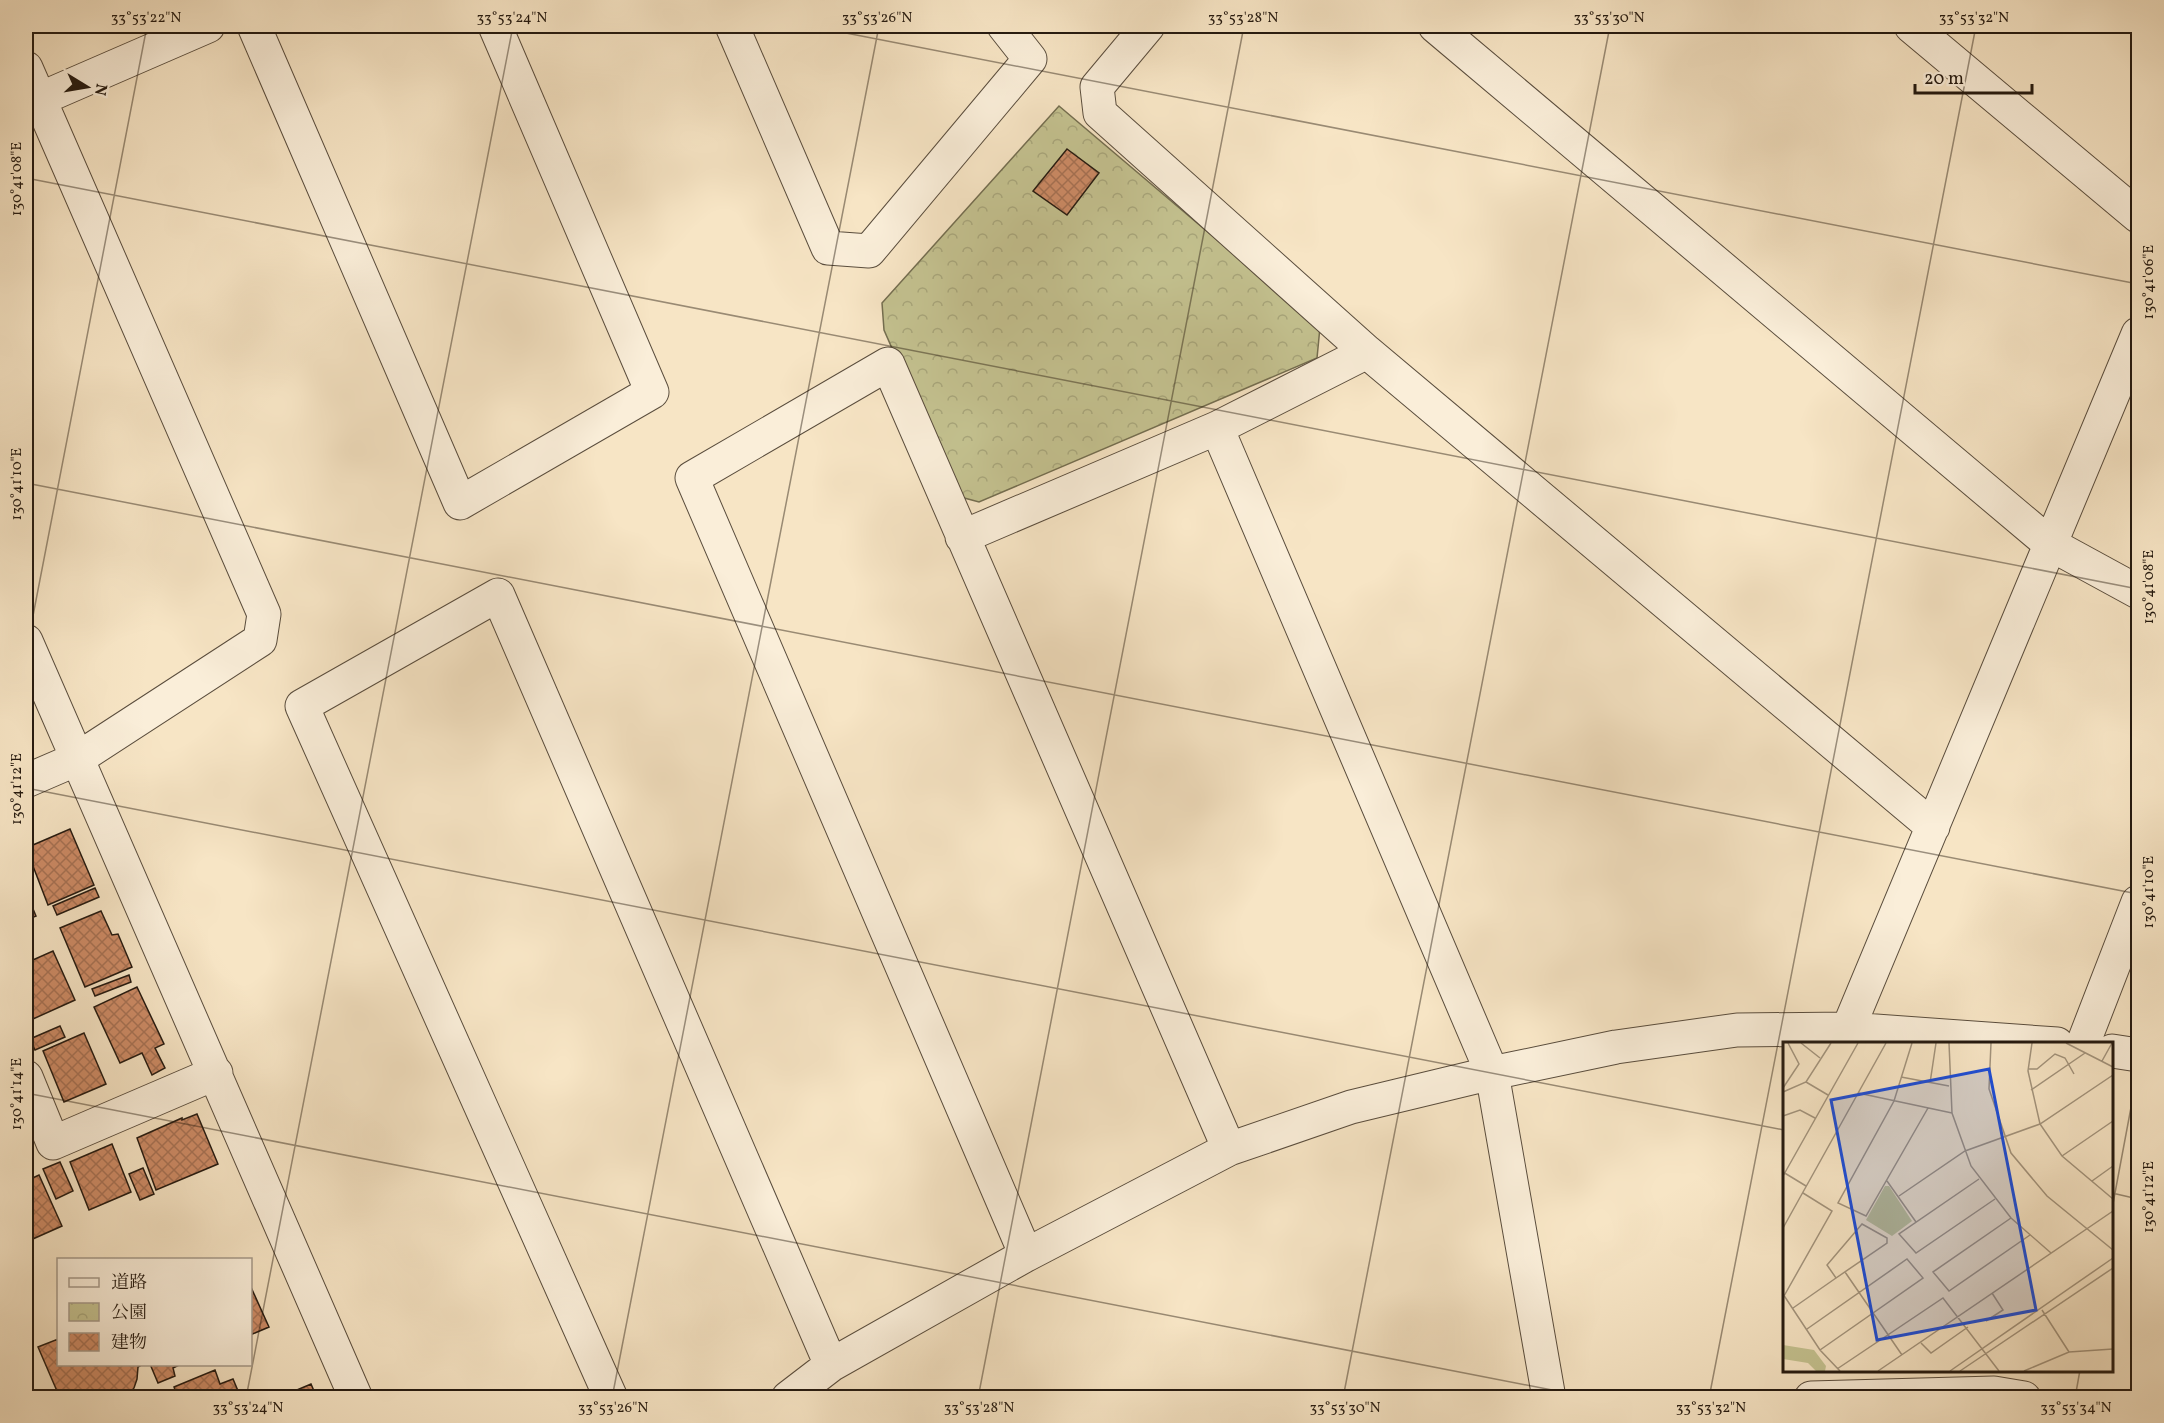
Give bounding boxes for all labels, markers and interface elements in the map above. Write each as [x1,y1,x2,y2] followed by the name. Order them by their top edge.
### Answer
[111,8,181,29] text: 33°53'22"N
[476,8,548,29] text: 33°53'24"N
[842,8,912,29] text: 33°53'26"N
[1208,8,1278,29] text: 33°53'28"N
[1573,8,1645,29] text: 33°53'30"N
[1939,8,2009,29] text: 33°53'32"N
[57,57,117,117] north arrow
[1915,57,2032,95] scale bar
[1924,67,1964,92] text: 20 m
[88,82,112,98] text: N
[7,142,28,216] text: 130°41'08"E
[2139,245,2160,319] text: 130°41'06"E
[7,448,28,520] text: 130°41'10"E
[2139,550,2160,624] text: 130°41'08"E
[7,753,28,825] text: 130°41'12"E
[2139,856,2160,928] text: 130°41'10"E
[1783,1042,2113,1372] inset map
[7,1058,28,1130] text: 130°41'14"E
[2139,1161,2160,1233] text: 130°41'12"E
[57,1258,252,1366] legend
[111,1271,147,1296] text: 道路
[111,1301,147,1326] text: 公園
[111,1331,147,1356] text: 建物
[212,1398,284,1419] text: 33°53'24"N
[578,1398,648,1419] text: 33°53'26"N
[944,1398,1014,1419] text: 33°53'28"N
[1309,1398,1381,1419] text: 33°53'30"N
[1676,1398,1746,1419] text: 33°53'32"N
[2040,1398,2112,1419] text: 33°53'34"N

